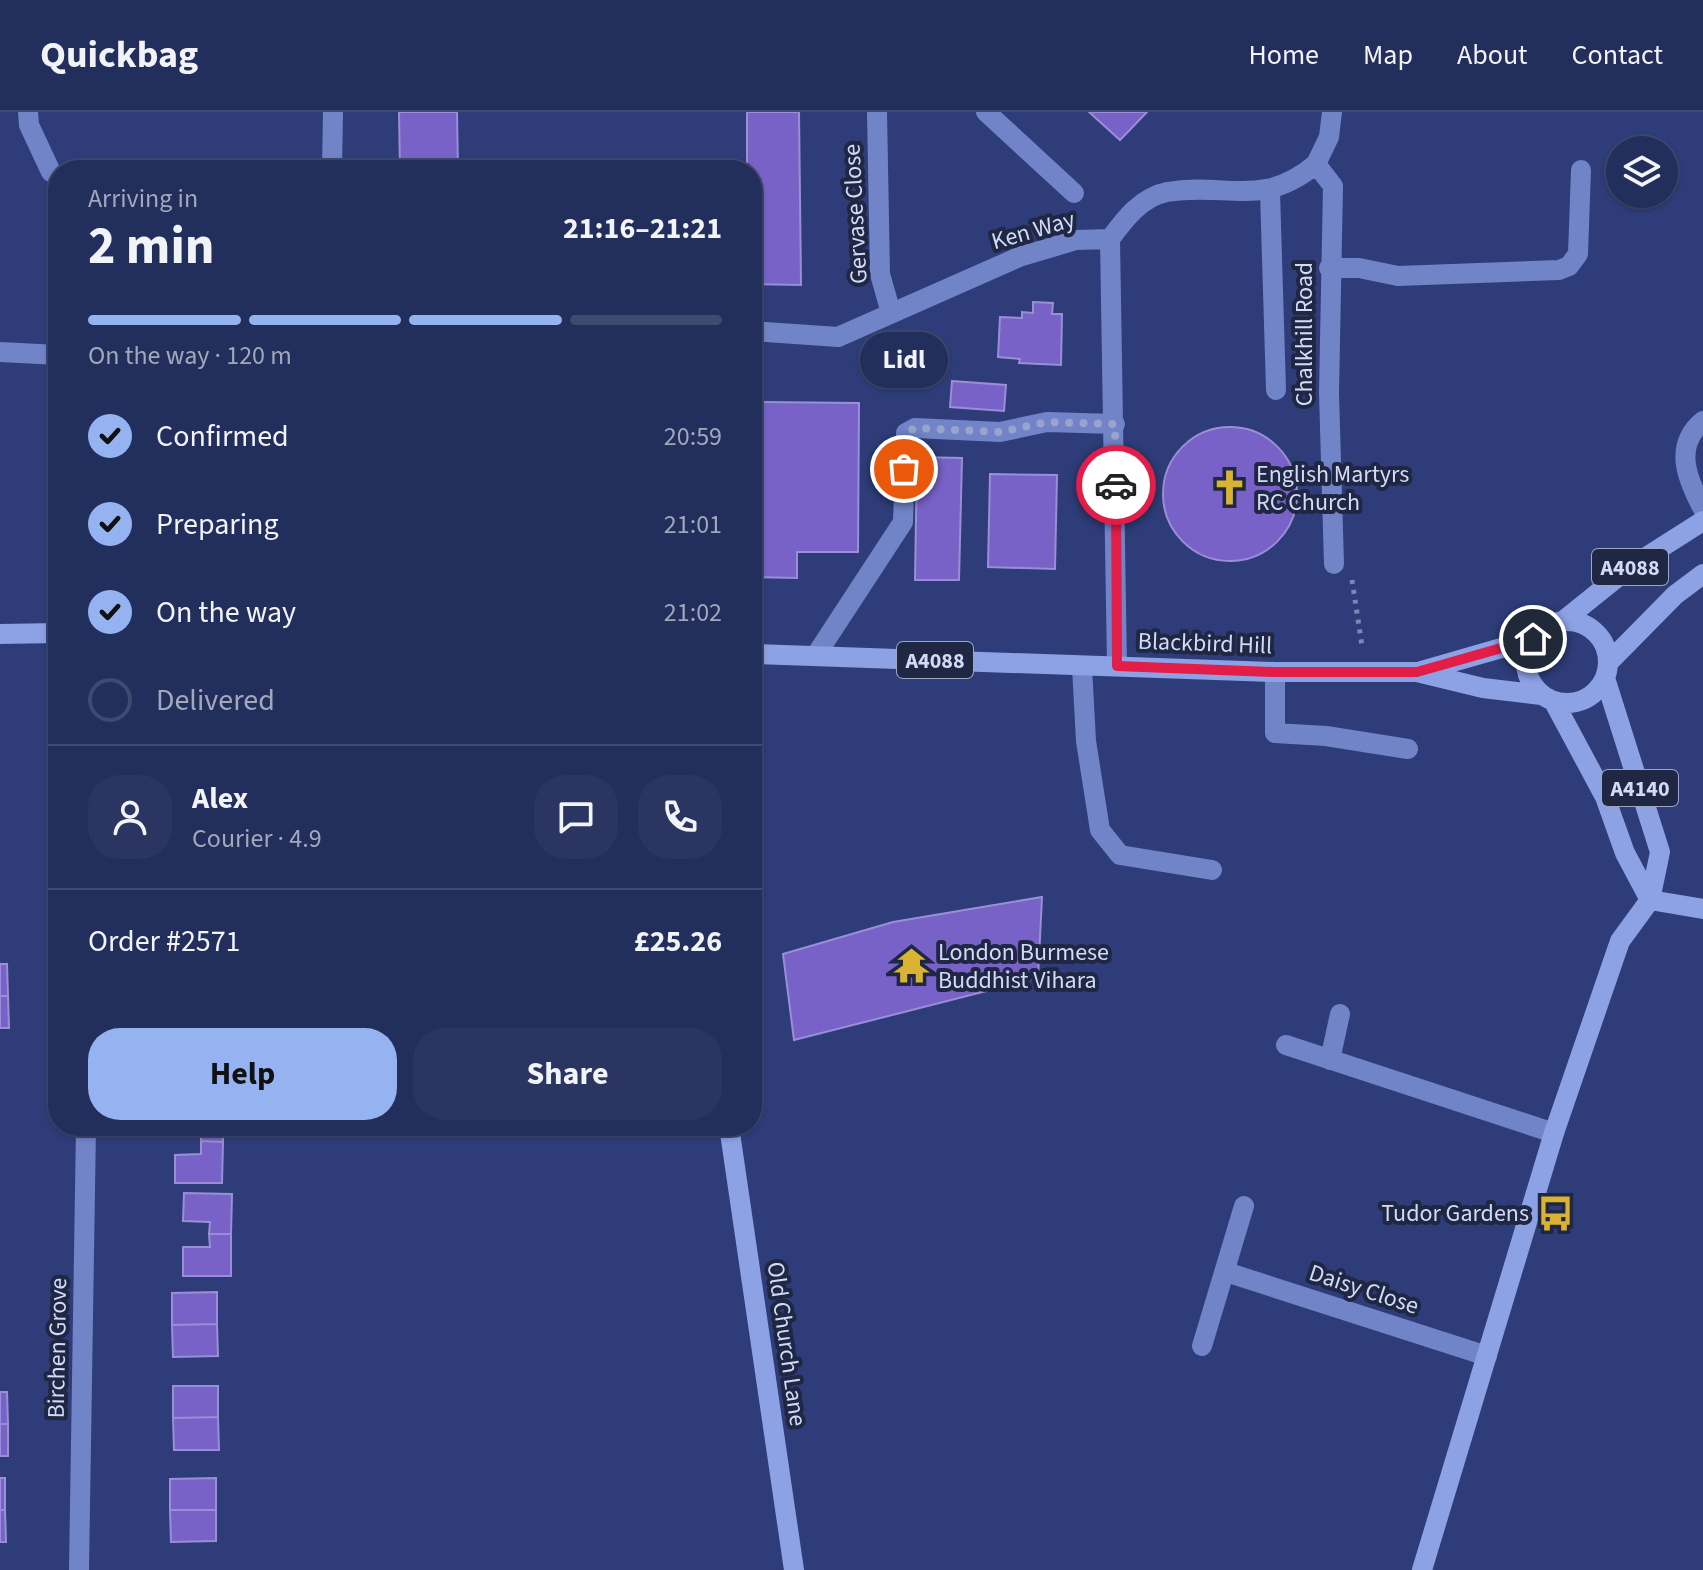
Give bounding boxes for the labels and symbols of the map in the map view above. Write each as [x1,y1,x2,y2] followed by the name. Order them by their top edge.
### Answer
[834,143,877,285] street label: Gervase Close
[987,202,1079,259] street label: Ken Way
[1287,262,1322,406] street label: Chalkhill Road
[860,333,948,389] callout: Lidl
[870,435,938,503] pin
[1076,445,1156,525] courier
[1256,457,1409,520] place label: English Martyrs RC Church
[1211,469,1249,507] church icon: English Martyrs RC Church
[1592,549,1668,585] road number: A4088
[1499,605,1567,673] pin
[1137,624,1273,663] street label: Blackbird Hill
[897,642,973,678] road number: A4088
[1602,770,1678,806] road number: A4140
[938,935,1109,998] place label: London Burmese Buddhist Vihara
[893,947,931,985] temple icon: London Burmese Buddhist Vihara
[1536,1194,1574,1232] bus stop icon: Tudor Gardens
[1381,1196,1529,1231] place label: Tudor Gardens
[1304,1255,1423,1324] street label: Daisy Close
[758,1260,815,1429] street label: Old Church Lane
[39,1277,76,1419] street label: Birchen Grove

